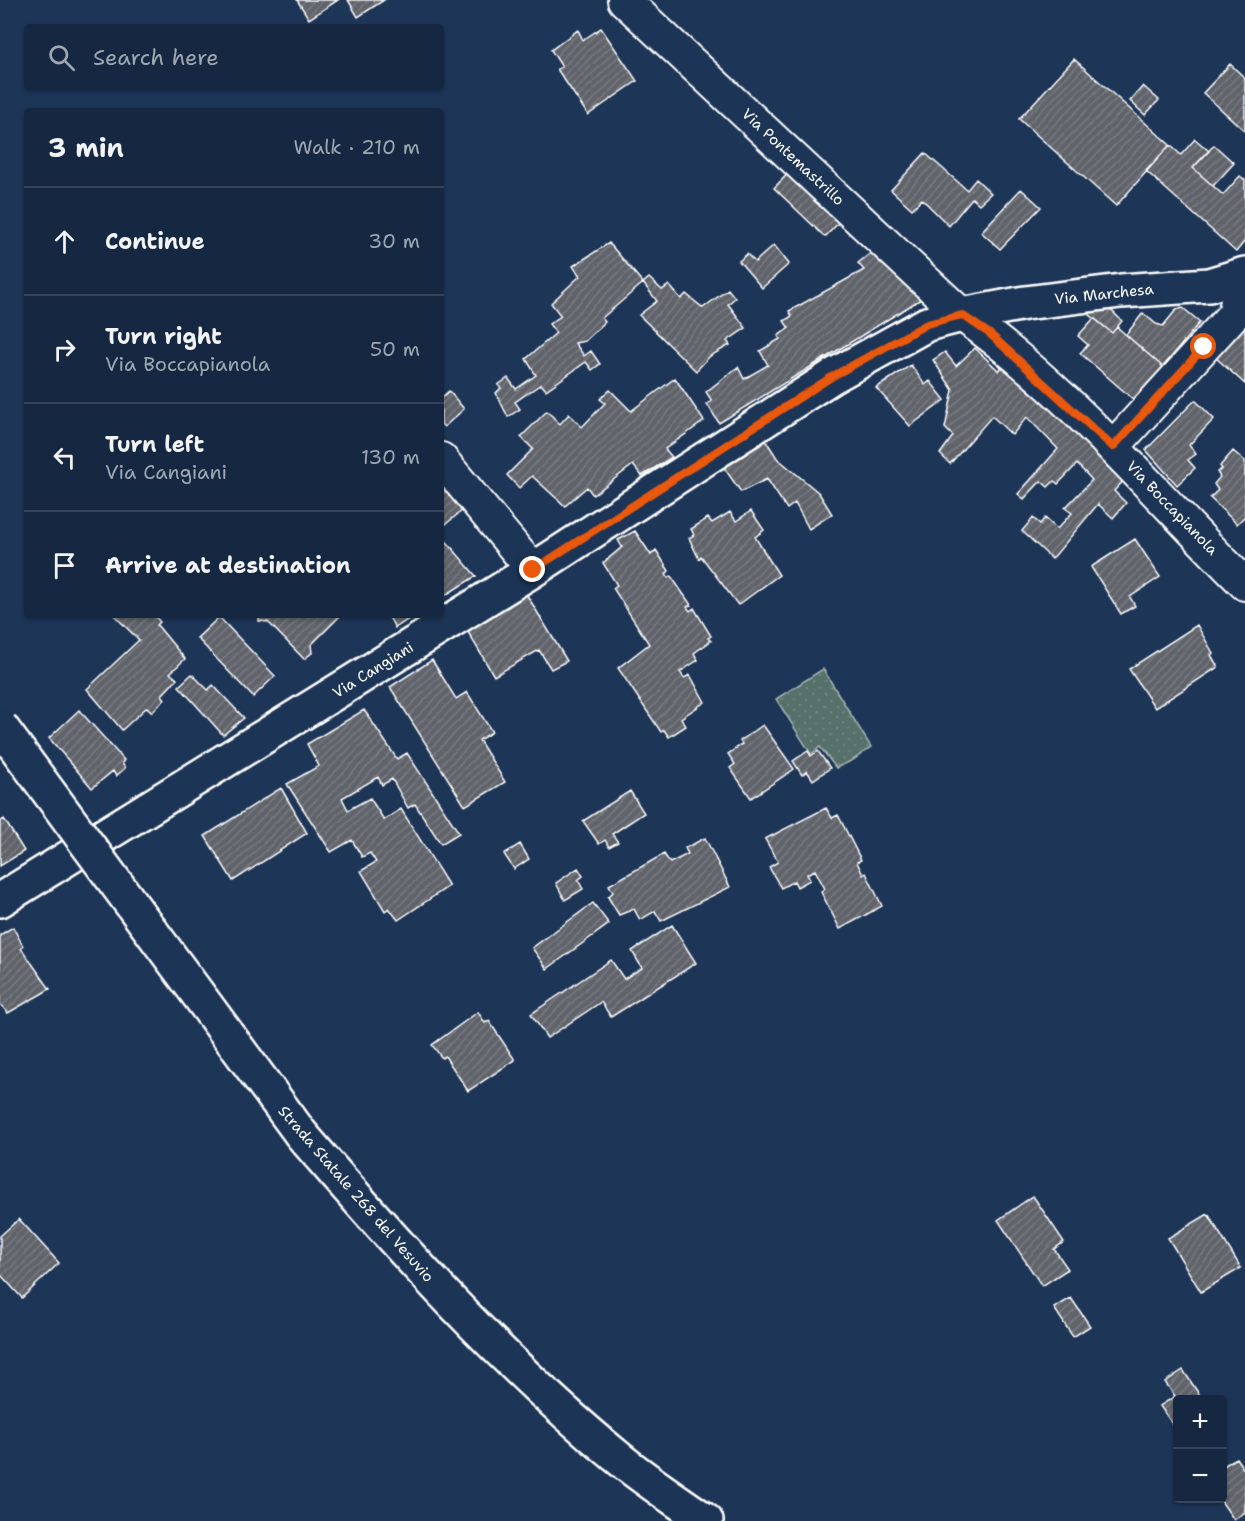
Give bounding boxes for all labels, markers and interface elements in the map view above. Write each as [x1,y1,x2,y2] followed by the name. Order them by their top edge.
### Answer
[24,24,444,90] search box
[45,41,78,74] icon: search
[93,43,219,72] text: Search here
[737,104,849,210] street label: Via Pontemastrillo
[48,130,124,165] text: 3 min
[294,134,420,160] text: Walk · 210 m
[48,225,81,258] icon: ahead
[105,227,205,256] text: Continue
[368,228,420,254] text: 30 m
[1053,279,1155,309] street label: Via Marchesa
[105,322,222,351] text: Turn right
[48,333,81,366] icon: right
[1190,333,1216,359] route start
[370,336,420,362] text: 50 m
[105,351,270,377] text: Via Boccapianola
[105,430,204,459] text: Turn left
[48,441,81,474] icon: left
[361,444,420,470] text: 130 m
[1122,456,1223,560] street label: Via Boccapianola
[105,459,227,485] text: Via Cangiani
[48,549,81,582] icon: arrive
[105,551,351,580] text: Arrive at destination
[519,556,545,582] route end
[329,637,417,703] street label: Via Cangiani
[274,1102,438,1286] street label: Strada Statale 268 del Vesuvio
[1173,1395,1227,1503] map controls
[1173,1395,1227,1449] button: +
[1173,1449,1227,1503] button: −

